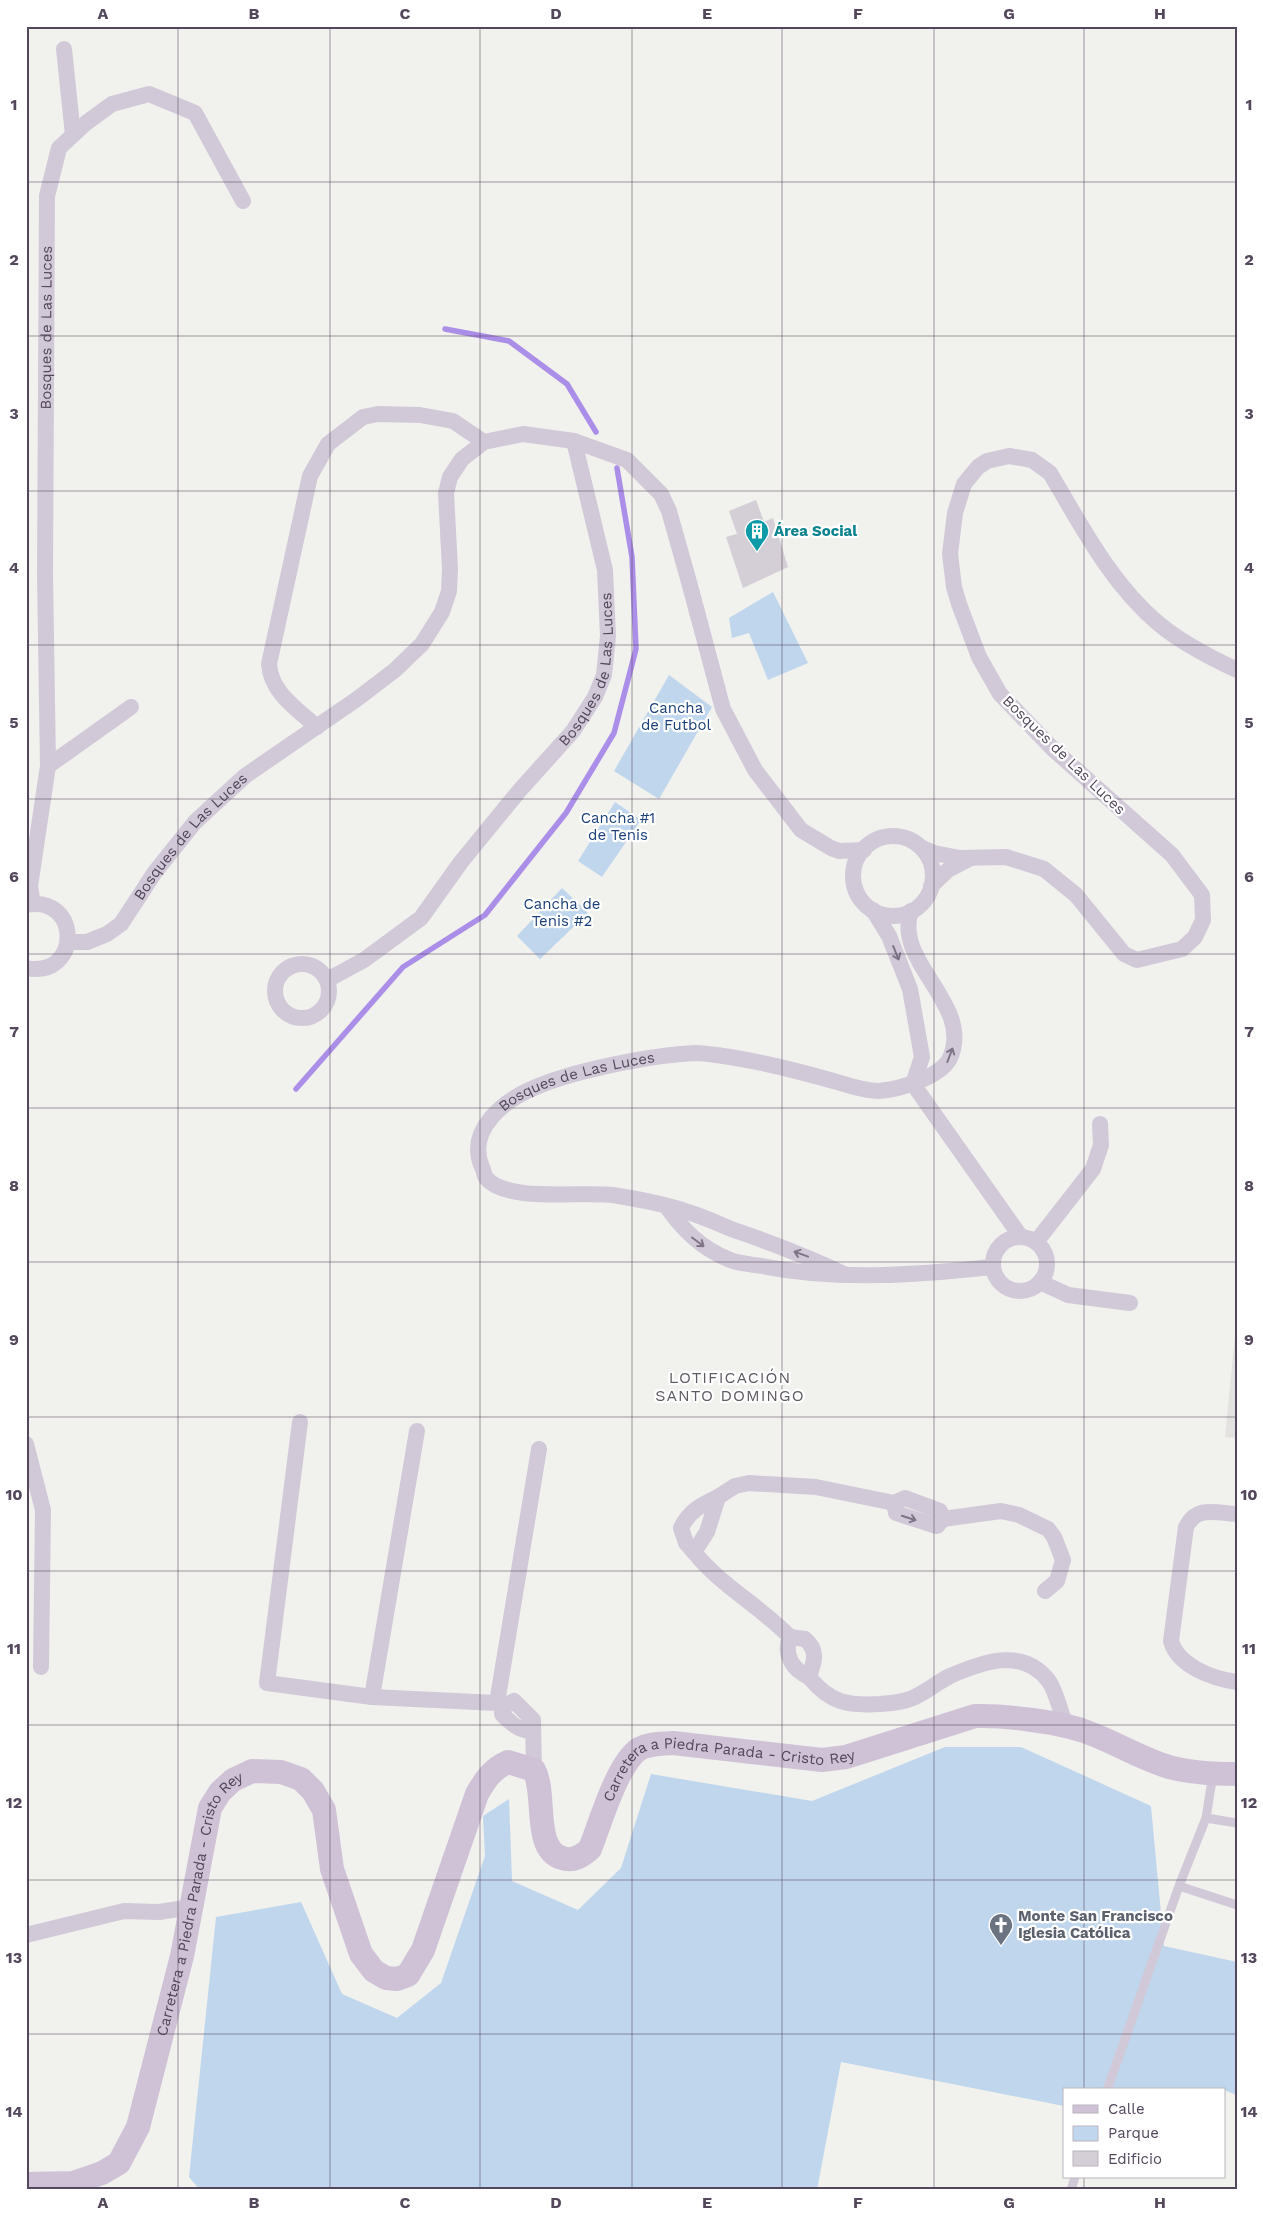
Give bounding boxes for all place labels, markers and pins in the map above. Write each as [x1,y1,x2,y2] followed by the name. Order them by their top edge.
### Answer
[744,518,770,552] building icon: Área Social
[774,522,857,540] place label: Área Social
[1018,1907,1173,1942] place label: Monte San Francisco Iglesia Católica
[988,1912,1014,1946] church icon: Monte San Francisco Iglesia Católica

